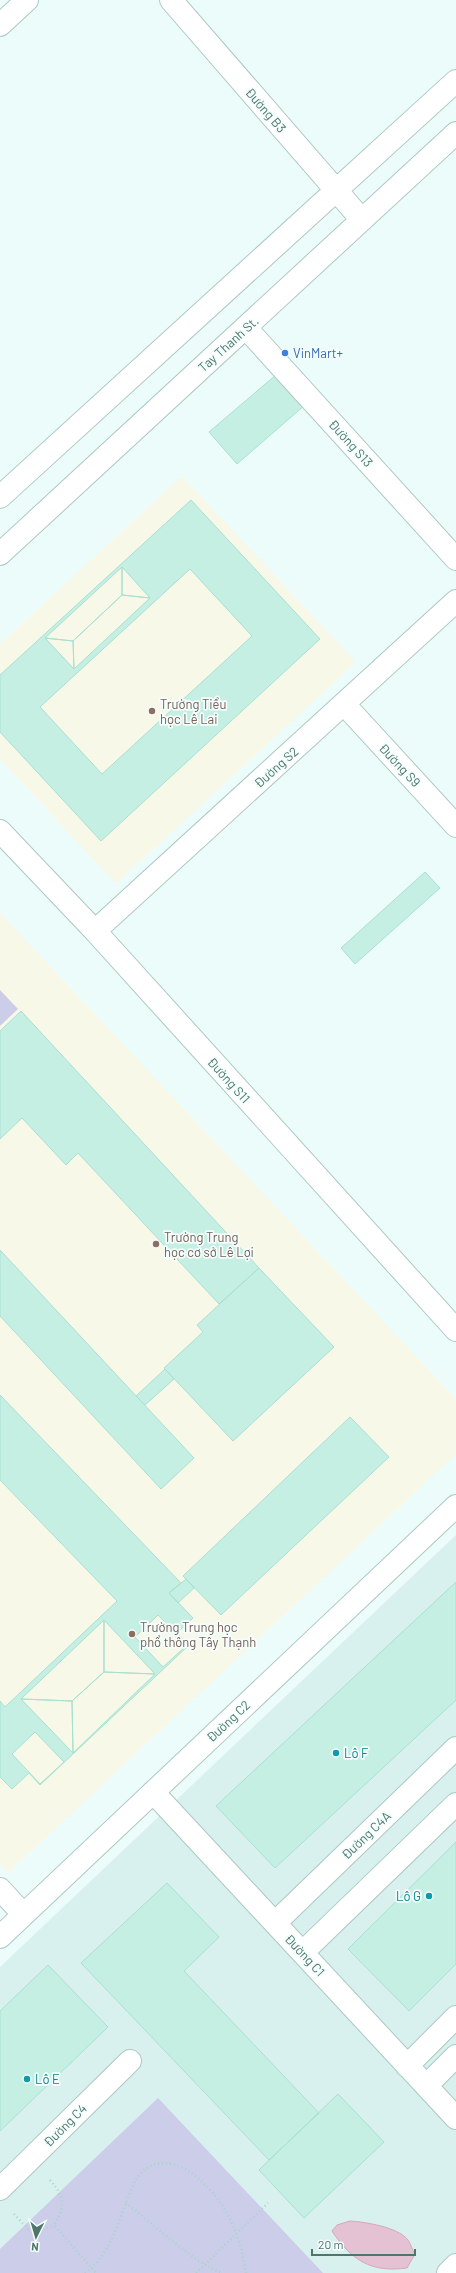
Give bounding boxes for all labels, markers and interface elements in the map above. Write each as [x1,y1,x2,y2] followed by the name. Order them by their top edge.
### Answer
[242,84,290,136] street label: Đường B3
[194,313,262,375] street label: Tay Thanh St.
[293,345,343,361] place label: VinMart+
[280,348,290,358] marker: VinMart+
[326,416,376,470] street label: Đường S13
[160,696,226,727] place label: Trường Tiểu học Lê Lai
[147,706,157,716] marker: Trường Tiểu học Lê Lai
[376,740,424,790] street label: Đường S9
[251,743,301,791] street label: Đường S2
[204,1054,254,1106] street label: Đường S11
[164,1229,254,1260] place label: Trường Trung học cơ sở Lê Lợi
[151,1239,161,1249] marker: Trường Trung học cơ sở Lê Lợi
[140,1619,256,1650] place label: Trường Trung học phổ thông Tây Thạnh
[127,1629,137,1639] marker: Trường Trung học phổ thông Tây Thạnh
[203,1697,253,1745] street label: Đường C2
[344,1745,369,1761] place label: Lô F
[331,1748,341,1758] marker: Lô F
[338,1808,394,1862] street label: Đường C4A
[396,1888,421,1904] place label: Lô G
[424,1891,434,1901] marker: Lô G
[282,1931,328,1979] street label: Đường C1
[35,2071,60,2087] place label: Lô E
[22,2074,32,2084] marker: Lô E
[40,2100,90,2150] street label: Đường C4
[16,2217,56,2257] north arrow
[312,2231,415,2257] scale bar
[318,2237,344,2251] text: 20 m
[31,2241,39,2254] text: N

